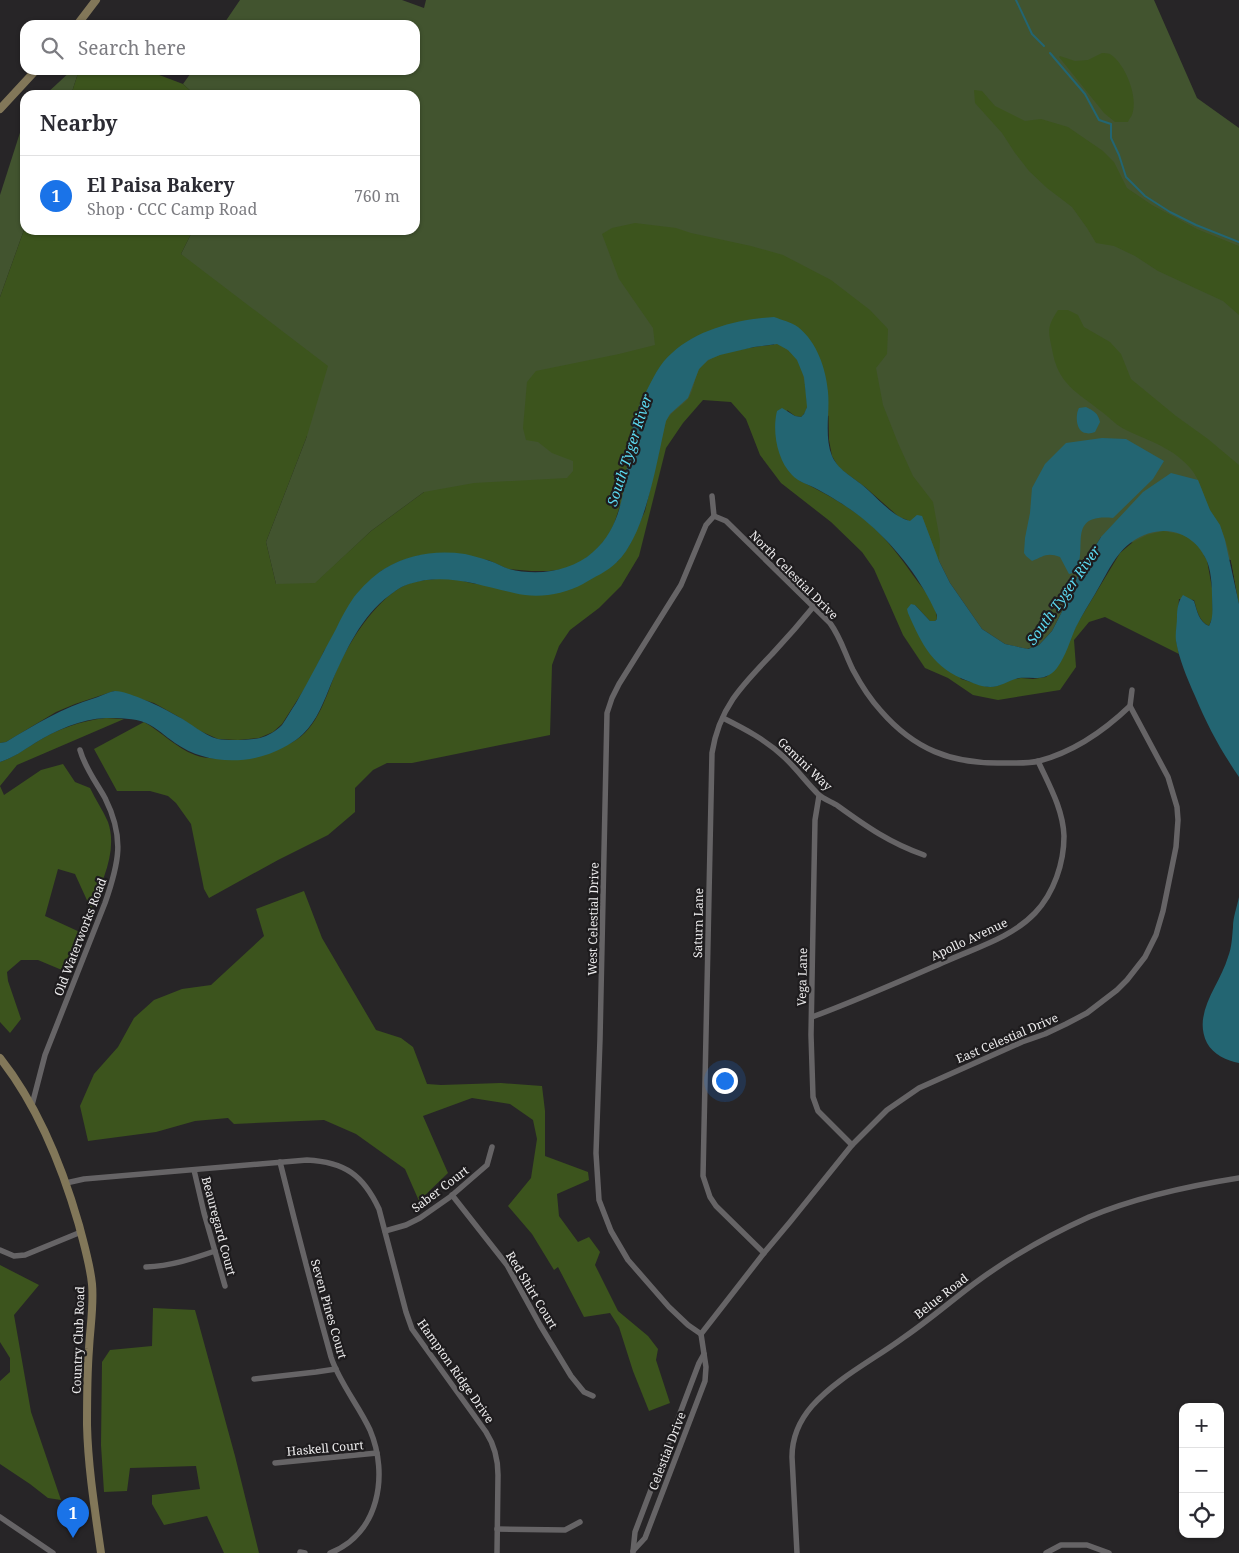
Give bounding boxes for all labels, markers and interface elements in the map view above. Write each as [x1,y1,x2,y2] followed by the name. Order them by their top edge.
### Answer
[20,20,420,75] search box
[38,34,66,62] icon: search
[78,35,186,61] text: Search here
[40,109,118,137] text: Nearby
[87,172,234,198] text: El Paisa Bakery
[51,185,61,207] text: 1
[354,185,400,207] text: 760 m
[87,198,257,220] text: Shop · CCC Camp Road
[602,391,656,508] water label: South Tyger River
[746,527,842,623] street label: North Celestial Drive
[1022,541,1104,648] water label: South Tyger River
[774,734,836,795] street label: Gemini Way
[584,862,602,976] street label: West Celestial Drive
[50,875,111,999] street label: Old Waterworks Road
[689,888,707,958] street label: Saturn Lane
[928,914,1010,964] street label: Apollo Avenue
[793,948,811,1006] street label: Vega Lane
[953,1009,1061,1067] street label: East Celestial Drive
[712,1068,738,1094] your location
[408,1162,472,1216] street label: Saber Court
[198,1175,240,1277] street label: Beauregard Court
[502,1248,562,1332] street label: Red Shirt Court
[307,1257,351,1361] street label: Seven Pines Court
[911,1269,972,1322] street label: Belue Road
[68,1285,88,1394] street label: Country Club Road
[414,1315,498,1427] street label: Hampton Ridge Drive
[1179,1403,1224,1538] map controls
[1179,1403,1224,1448] button: +
[644,1409,690,1493] street label: Celestial Drive
[286,1436,364,1460] street label: Haskell Court
[1179,1448,1224,1493] button: −
[1179,1493,1224,1538] button: locate
[57,1497,89,1538] pin: 1

